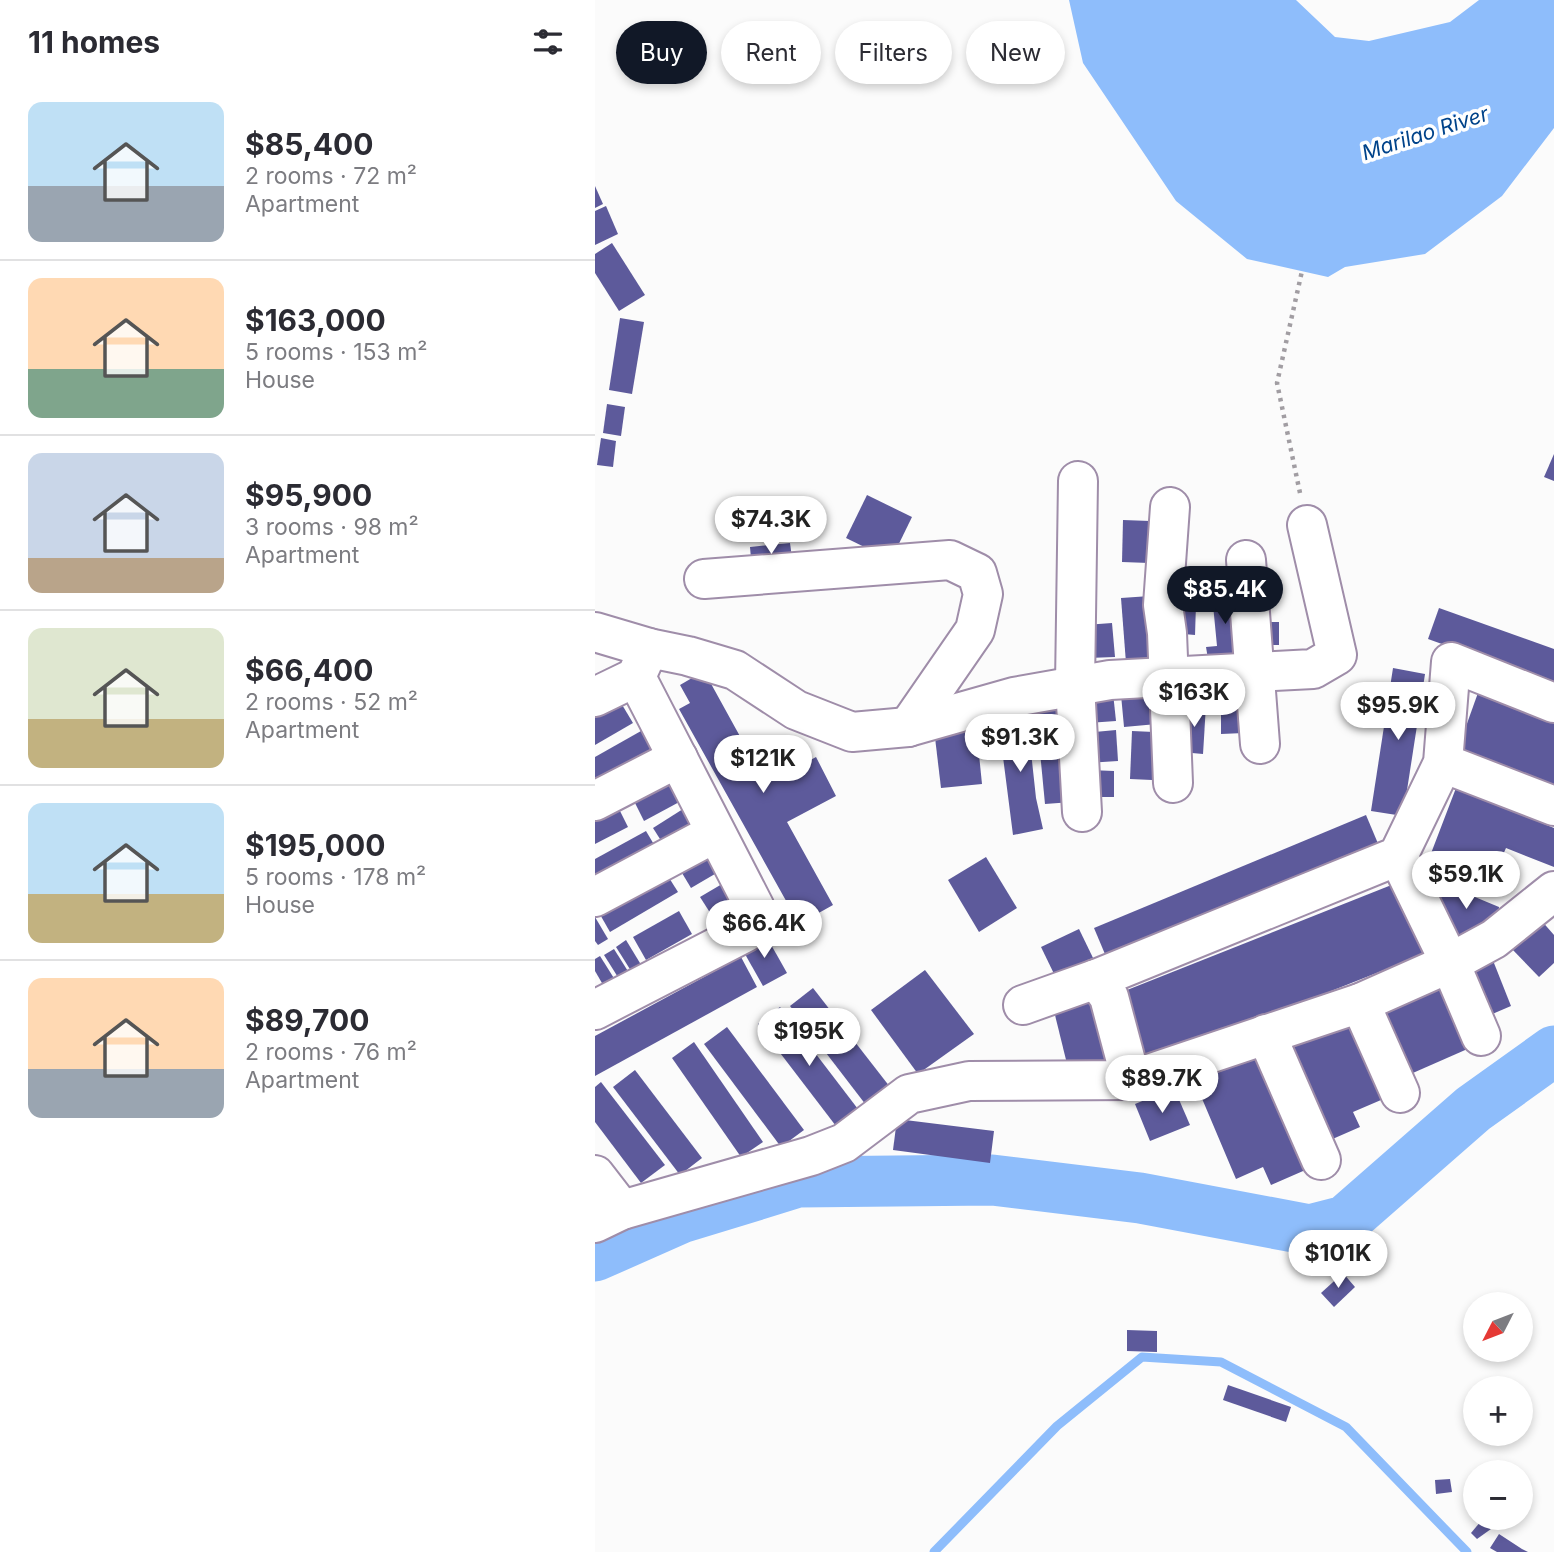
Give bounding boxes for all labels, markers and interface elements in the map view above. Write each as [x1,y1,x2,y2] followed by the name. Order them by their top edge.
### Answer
[616,21,707,84] chip: Buy
[721,21,821,84] chip: Rent
[835,21,952,84] chip: Filters
[966,21,1065,84] chip: New
[529,23,567,61] icon: filters
[28,24,160,60] text: 11 homes
[1359,100,1493,165] water label: Marilao River
[245,126,373,162] text: $85,400
[84,130,168,214] icon: home
[245,162,417,190] text: 2 rooms · 72 m²
[245,190,359,218] text: Apartment
[245,302,386,338] text: $163,000
[84,306,168,390] icon: home
[245,338,427,366] text: 5 rooms · 153 m²
[245,366,315,394] text: House
[245,477,372,513] text: $95,900
[84,481,168,565] icon: home
[714,496,828,556] pin: $74.3K
[731,505,811,533] text: $74.3K
[245,513,419,541] text: 3 rooms · 98 m²
[245,541,359,569] text: Apartment
[1168,566,1282,626] pin: $85.4K
[1183,575,1267,603] text: $85.4K
[245,652,373,688] text: $66,400
[84,656,168,740] icon: home
[1145,670,1243,729] pin: $163K
[1158,678,1230,706] text: $163K
[1341,682,1455,742] pin: $95.9K
[245,688,418,716] text: 2 rooms · 52 m²
[1356,691,1440,719] text: $95.9K
[963,714,1077,774] pin: $91.3K
[245,716,359,744] text: Apartment
[981,723,1059,751] text: $91.3K
[714,736,812,795] pin: $121K
[730,744,796,772] text: $121K
[245,827,385,863] text: $195,000
[84,831,168,915] icon: home
[1409,852,1523,911] pin: $59.1K
[1428,860,1504,888] text: $59.1K
[245,863,426,891] text: 5 rooms · 178 m²
[245,891,315,919] text: House
[707,900,821,960] pin: $66.4K
[722,909,806,937] text: $66.4K
[245,1002,369,1038] text: $89,700
[84,1006,168,1090] icon: home
[760,1009,858,1068] pin: $195K
[773,1017,845,1045] text: $195K
[245,1038,417,1066] text: 2 rooms · 76 m²
[1105,1056,1219,1115] pin: $89.7K
[1121,1064,1203,1092] text: $89.7K
[245,1066,359,1094] text: Apartment
[1289,1230,1387,1290] pin: $101K
[1305,1239,1371,1267] text: $101K
[1463,1292,1533,1362] north arrow
[1463,1292,1533,1530] map controls
[1463,1376,1533,1446] button: +
[1463,1460,1533,1530] button: −

